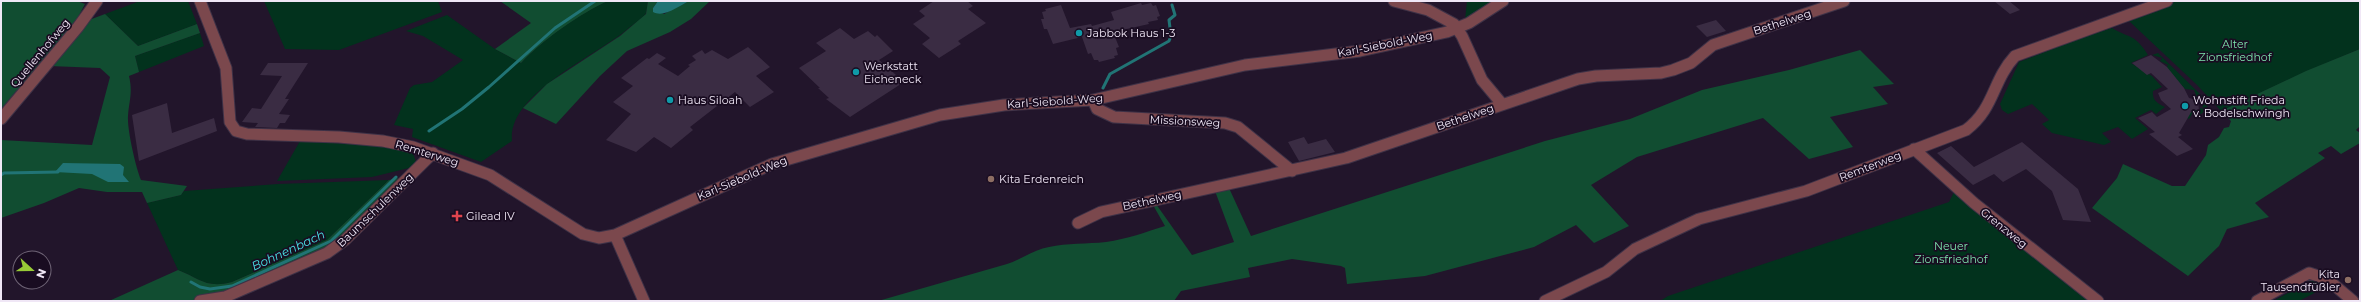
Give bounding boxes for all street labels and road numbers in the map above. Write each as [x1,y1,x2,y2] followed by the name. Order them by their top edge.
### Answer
[1751,6,1813,38] street label: Bethelweg
[7,16,73,90] street label: Quellenhofweg
[1336,28,1434,60] street label: Karl-Siebold-Weg
[1006,91,1104,111] street label: Karl-Siebold-Weg
[1434,101,1496,133] street label: Bethelweg
[1149,112,1221,130] street label: Missionsweg
[394,137,460,169] street label: Remterweg
[1837,148,1903,184] street label: Remterweg
[695,153,789,203] street label: Karl-Siebold-Weg
[334,170,416,250] street label: Baumschulenweg
[1121,187,1183,213] street label: Bethelweg
[1978,205,2030,251] street label: Grenzweg

